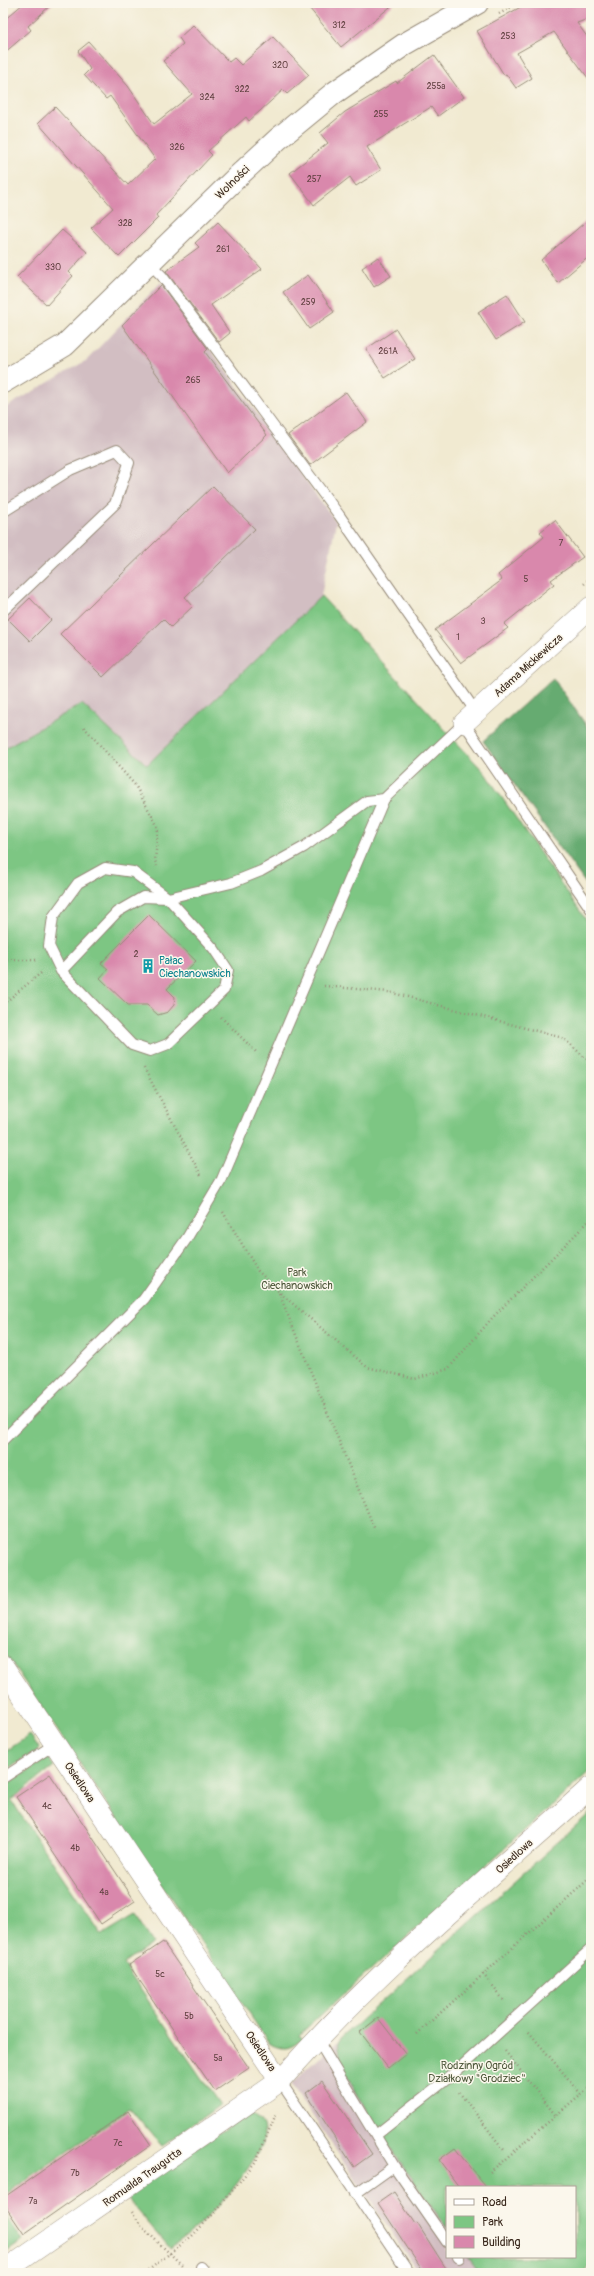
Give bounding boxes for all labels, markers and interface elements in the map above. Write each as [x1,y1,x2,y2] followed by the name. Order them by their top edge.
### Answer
[332,20,346,31] house number: 312
[501,31,515,42] house number: 253
[272,60,288,71] house number: 320
[427,81,445,92] house number: 255a
[234,84,250,95] house number: 322
[199,92,215,103] house number: 324
[374,109,389,120] house number: 255
[169,142,185,153] house number: 326
[212,163,252,202] street label: Wolności
[307,174,322,185] house number: 257
[118,218,133,229] house number: 328
[216,244,230,255] house number: 261
[45,262,61,273] house number: 330
[301,297,316,308] house number: 259
[378,346,398,357] house number: 261A
[185,375,201,386] house number: 265
[559,538,564,549] house number: 7
[524,574,529,585] house number: 5
[480,616,486,627] house number: 3
[491,631,565,700] street label: Adama Mickiewicza
[456,632,460,643] house number: 1
[133,949,139,960] house number: 2
[159,954,231,980] place label: Pałac Ciechanowskich
[140,958,156,974] building icon: Pałac Ciechanowskich
[261,1266,333,1292] park label: Park Ciechanowskich
[61,1760,98,1805] street label: Osiedlowa
[42,1801,52,1812] house number: 4c
[493,1836,536,1876] street label: Osiedlowa
[70,1843,80,1854] house number: 4b
[99,1887,109,1898] house number: 4a
[155,1969,165,1980] house number: 5c
[184,2011,194,2022] house number: 5b
[242,2029,279,2074] street label: Osiedlowa
[213,2053,223,2064] house number: 5a
[428,2059,526,2085] park label: Rodzinny Ogród Działkowy "Grodziec"
[113,2138,123,2149] house number: 7c
[100,2145,184,2209] street label: Romualda Traugutta
[70,2168,80,2179] house number: 7b
[446,2186,576,2258] legend
[482,2195,507,2210] text: Road
[29,2196,37,2207] house number: 7a
[482,2215,503,2230] text: Park
[482,2235,521,2250] text: Building

